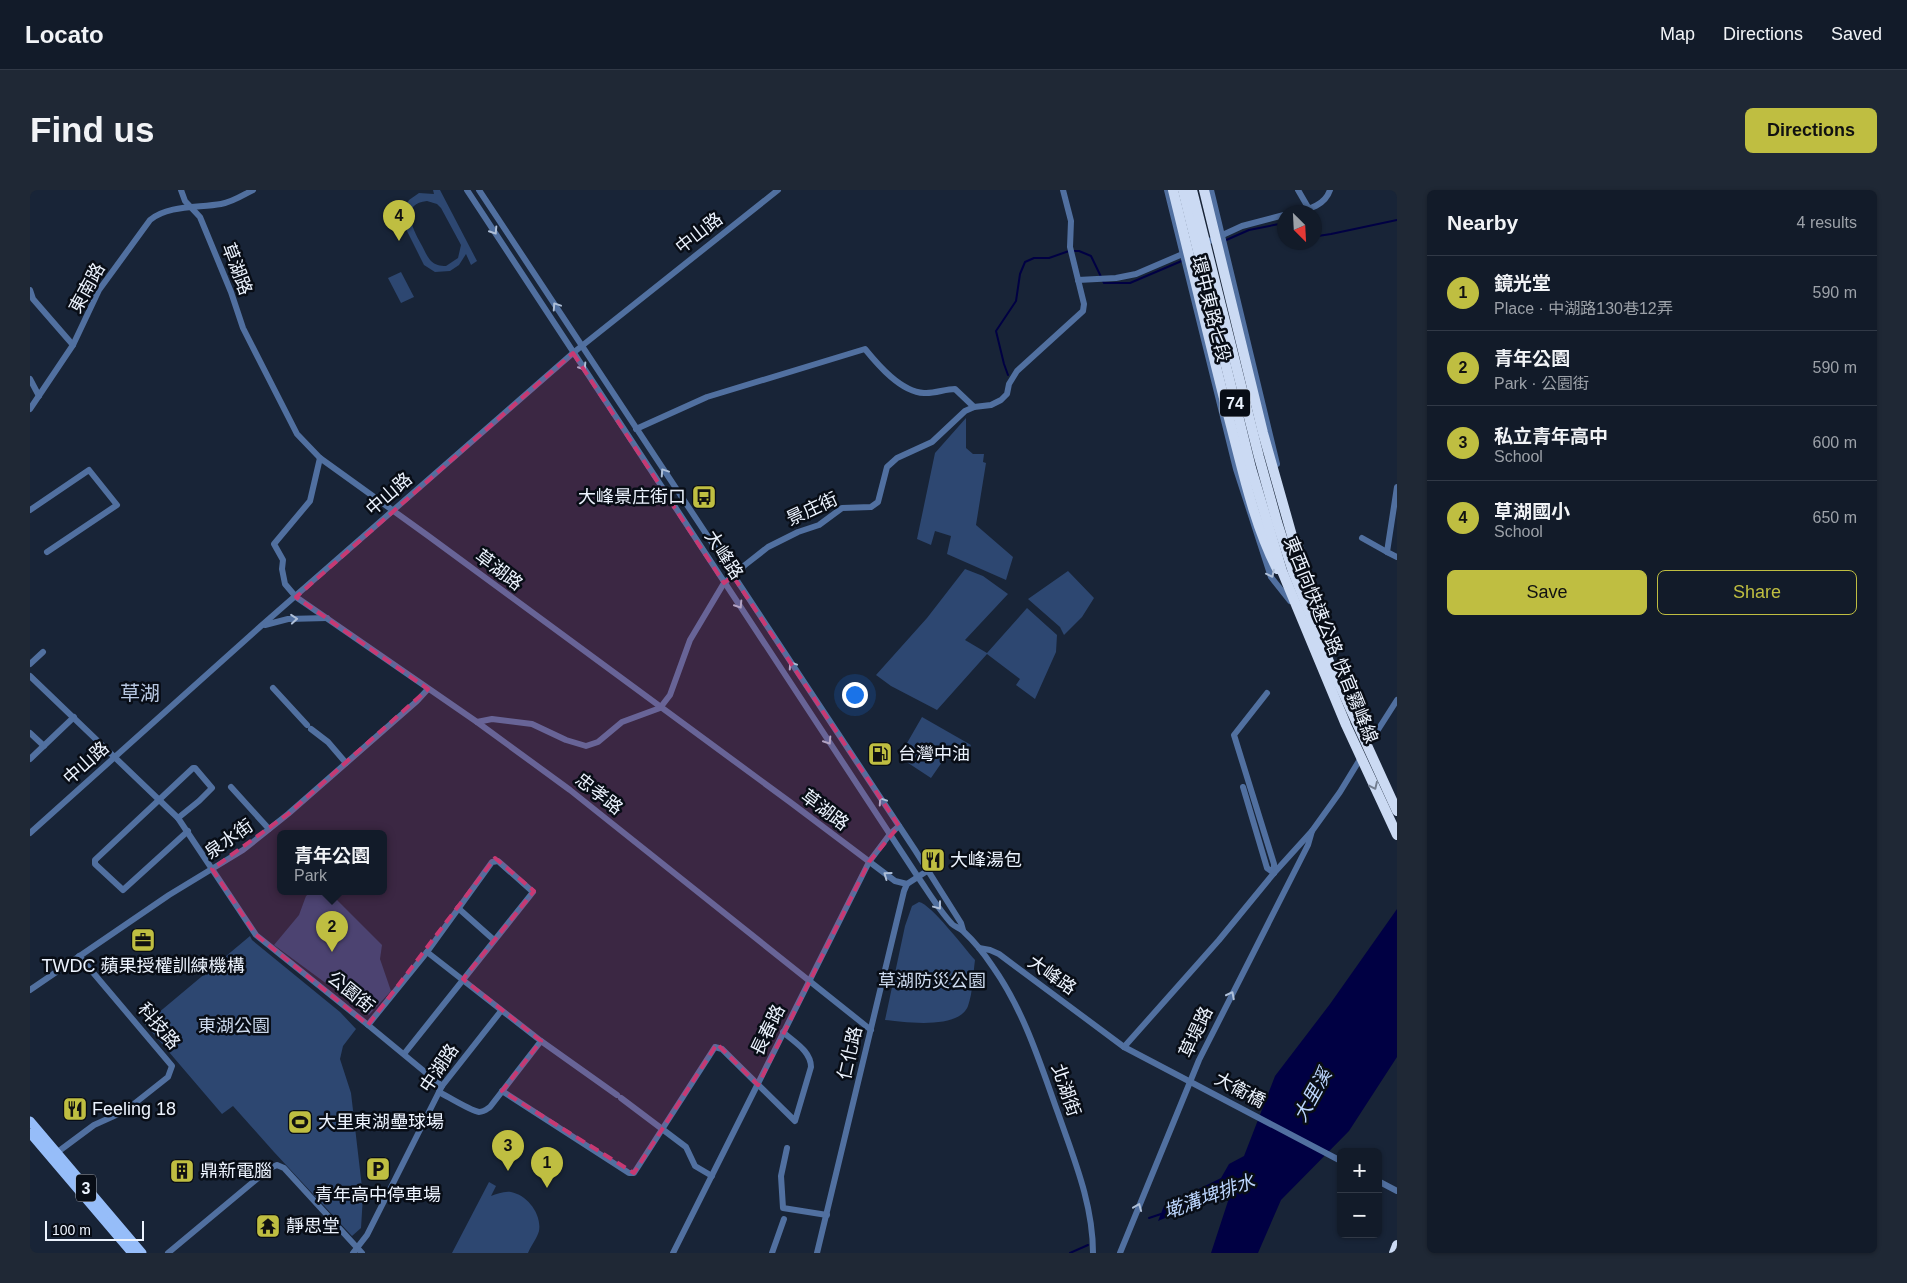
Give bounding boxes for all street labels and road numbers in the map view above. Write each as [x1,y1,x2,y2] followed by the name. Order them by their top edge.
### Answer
[672,208,726,258] street label: 中山路
[218,240,256,298] street label: 草湖路
[1188,254,1234,364] street label: 環中東路七段
[65,260,109,316] street label: 東南路
[1220,390,1250,417] road number: 74
[362,469,416,519] street label: 中山路
[783,489,841,529] street label: 景庄街
[701,527,747,583] street label: 大峰路
[1280,534,1382,746] street label: 東西向快速公路 快官霧峰線
[471,546,527,594] street label: 草湖路
[59,738,113,788] street label: 中山路
[572,769,626,819] street label: 忠孝路
[797,786,853,834] street label: 草湖路
[201,815,257,863] street label: 泉水街
[1024,951,1080,999] street label: 大峰路
[324,967,378,1017] street label: 公園街
[134,999,184,1053] street label: 科技路
[747,1001,789,1059] street label: 長春路
[1176,1003,1216,1061] street label: 草堤路
[834,1024,866,1082] street label: 仁化路
[416,1040,462,1096] street label: 中湖路
[1048,1061,1084,1119] street label: 北湖街
[1211,1068,1269,1112] street label: 大衛橋
[76,1174,96,1201] road number: 3

